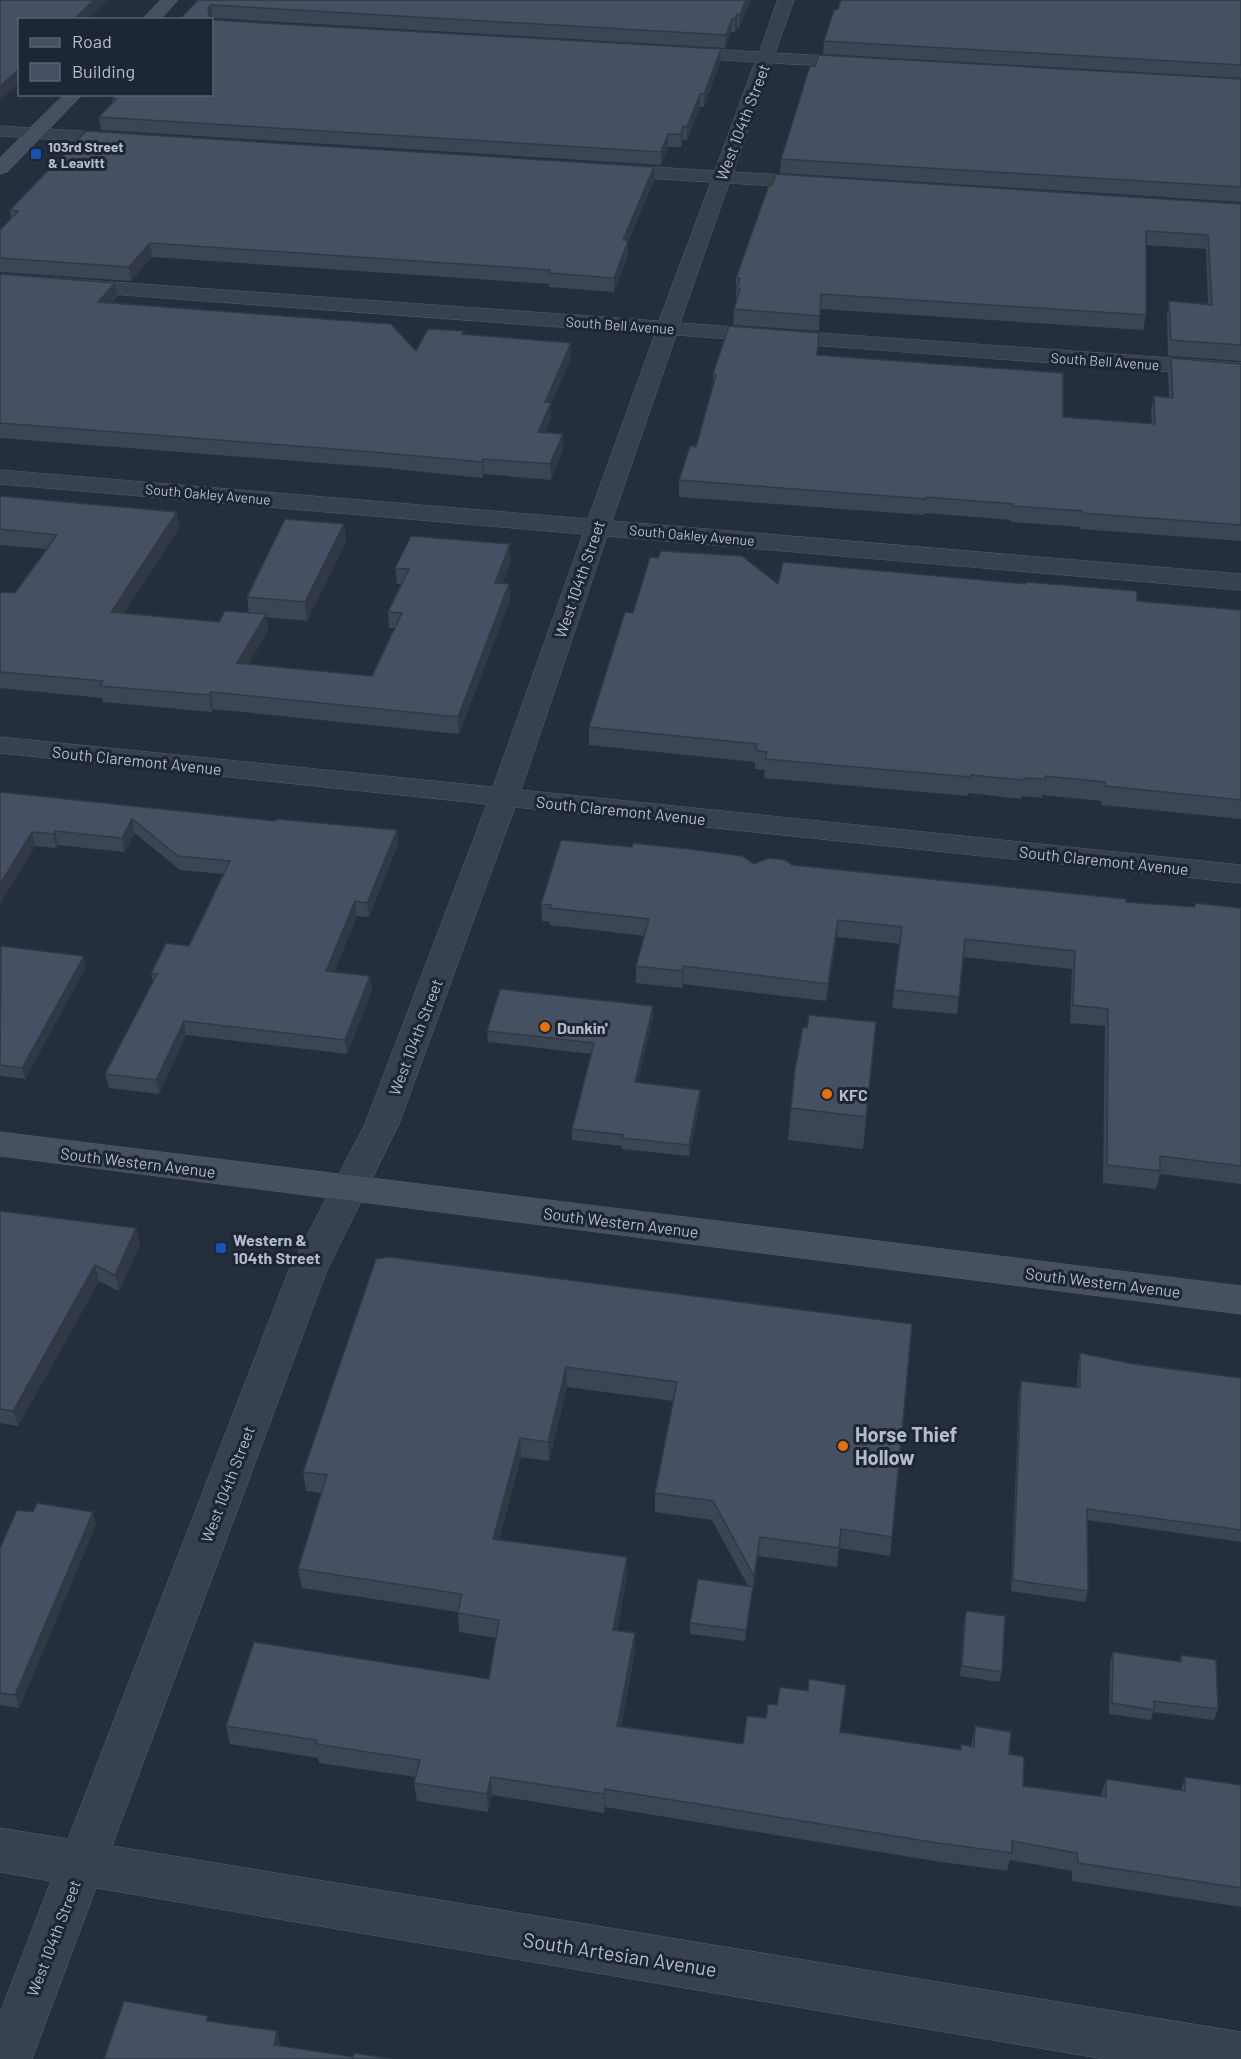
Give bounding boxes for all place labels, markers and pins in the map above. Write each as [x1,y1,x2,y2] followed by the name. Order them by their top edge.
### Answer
[48,138,124,171] place label: 103rd Street & Leavitt
[29,147,43,161] marker: 103rd Street & Leavitt
[557,1018,608,1037] place label: Dunkin'
[538,1020,552,1034] marker: Dunkin'
[839,1085,868,1104] place label: KFC
[820,1087,834,1101] marker: KFC
[233,1230,320,1267] place label: Western & 104th Street
[214,1241,228,1255] marker: Western & 104th Street
[855,1422,958,1469] place label: Horse Thief Hollow
[836,1439,850,1453] marker: Horse Thief Hollow

